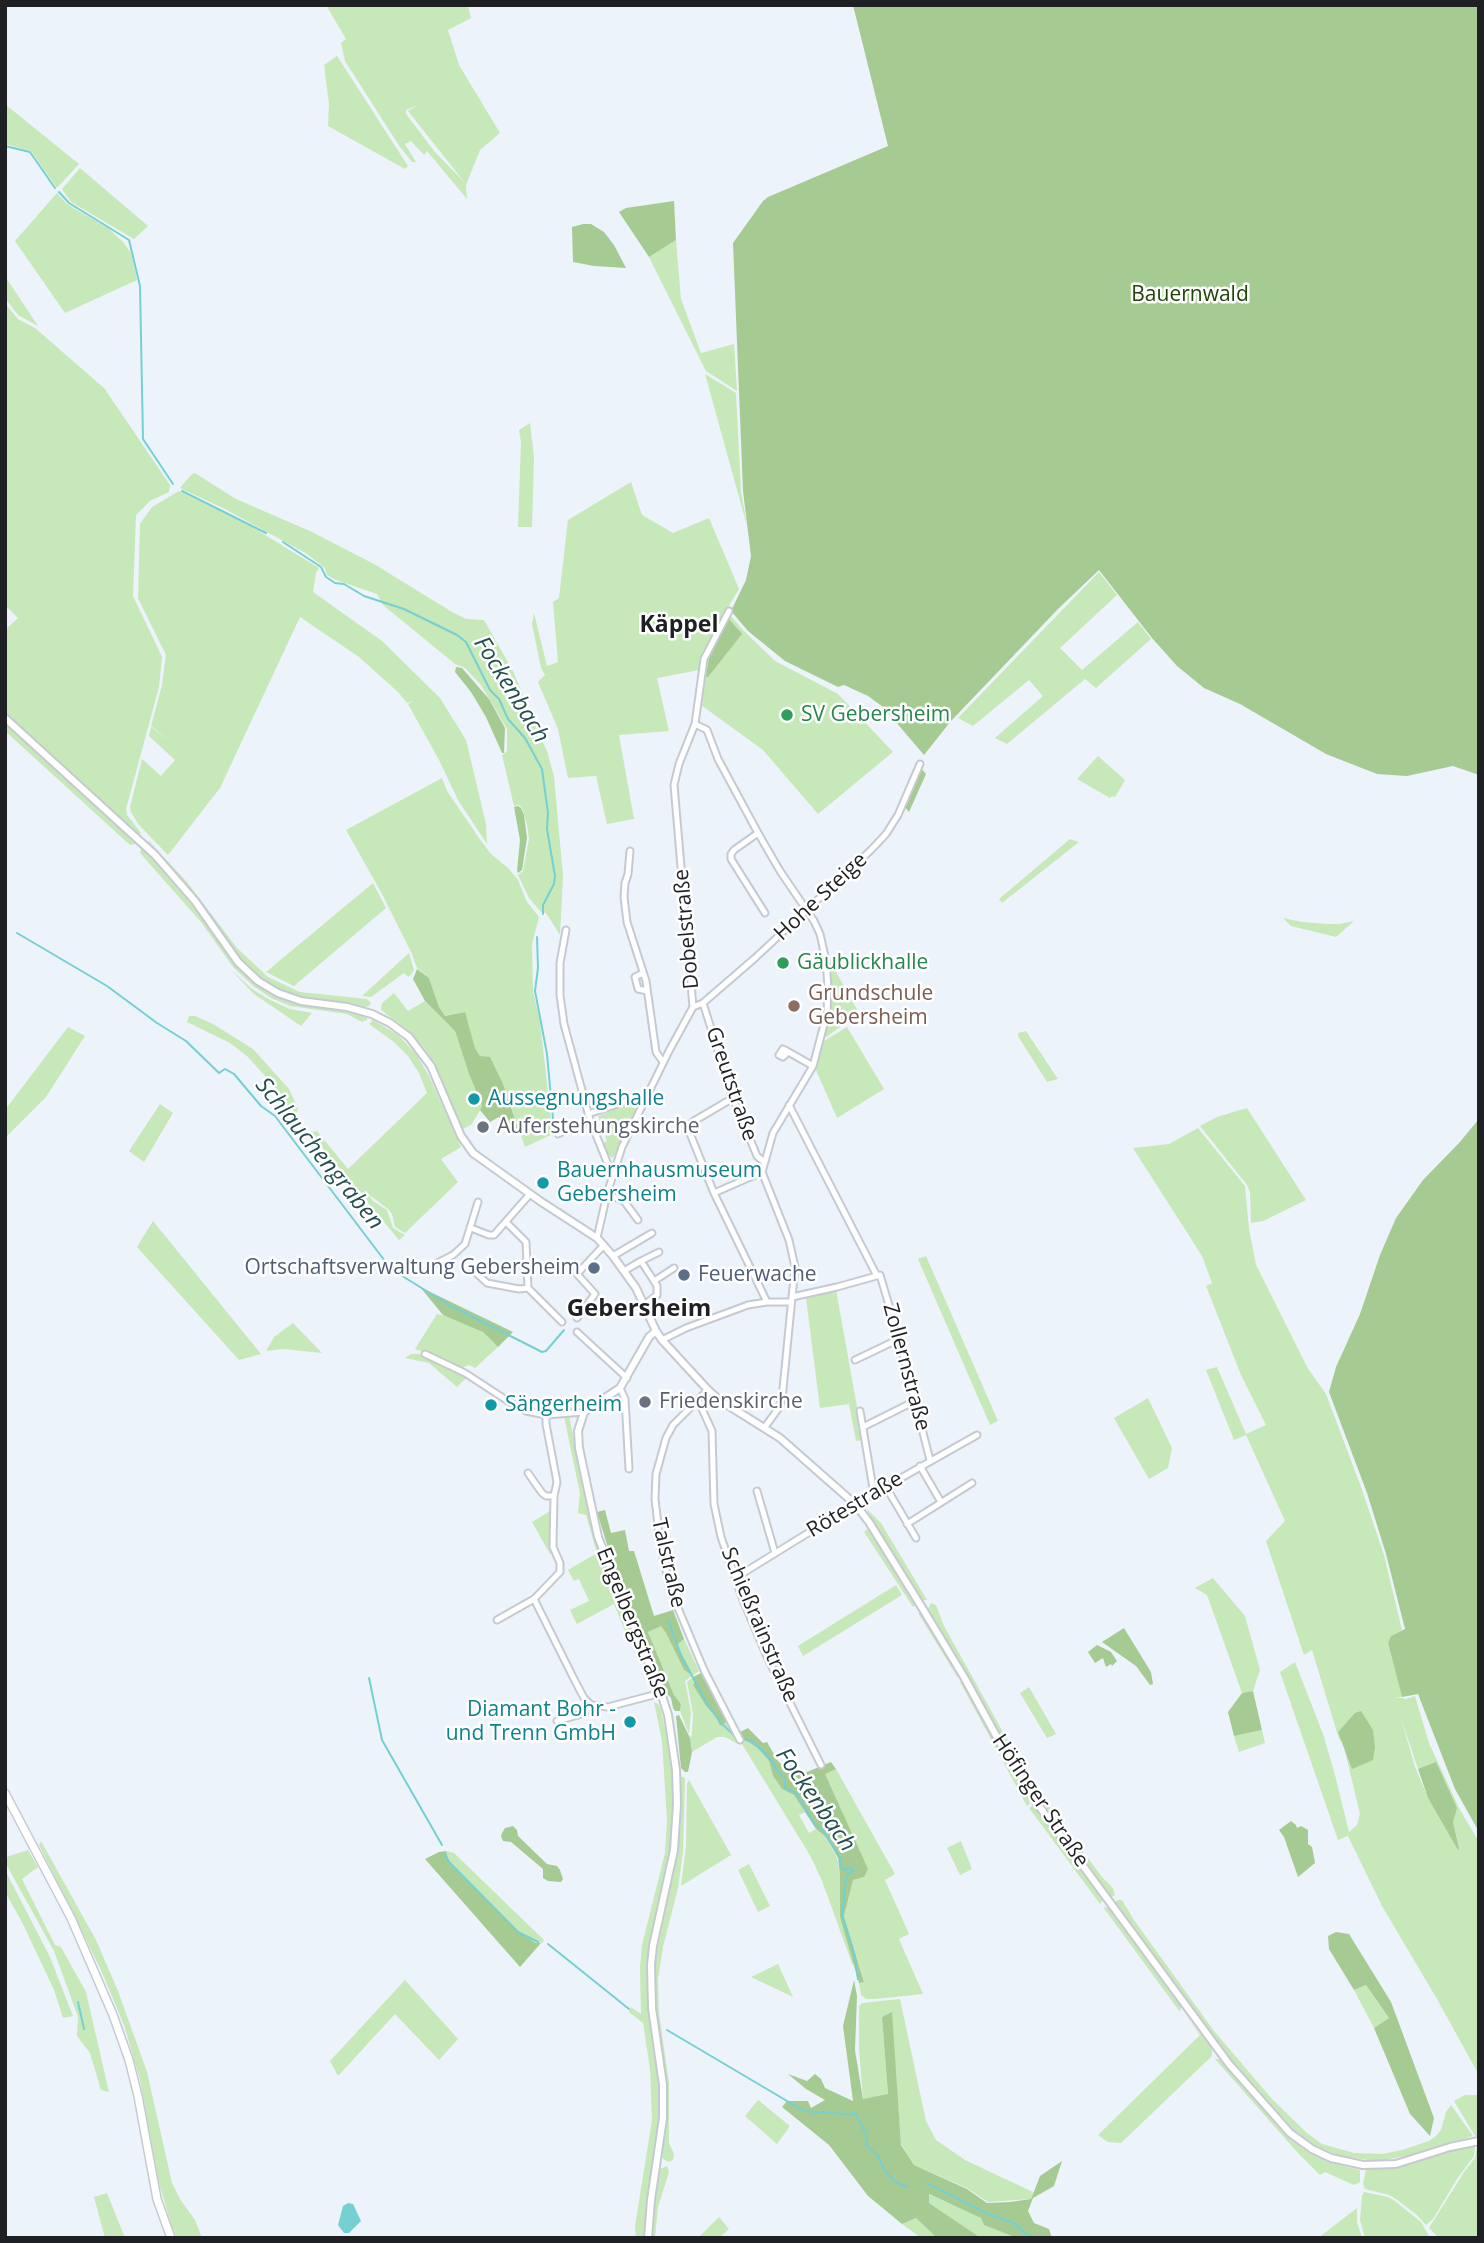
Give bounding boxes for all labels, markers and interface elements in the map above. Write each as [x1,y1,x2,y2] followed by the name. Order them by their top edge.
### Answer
[1131,282,1249,308] park label: Bauernwald
[640,611,718,639] district label: Käppel
[467,632,555,748] water label: Fockenbach
[801,702,950,728] place label: SV Gebersheim
[779,707,795,723] marker: SV Gebersheim
[769,848,873,946] street label: Hohe Steige
[669,868,705,990] street label: Dobelstraße
[797,950,928,976] place label: Gäublickhalle
[775,955,791,971] marker: Gäublickhalle
[808,981,933,1031] place label: Grundschule Gebersheim
[786,998,802,1014] marker: Grundschule Gebersheim
[700,1024,762,1144] street label: Greutstraße
[249,1072,389,1236] water label: Schlauchengraben
[488,1086,664,1112] place label: Aussegnungshalle
[466,1091,482,1107] marker: Aussegnungshalle
[497,1114,700,1140] place label: Auferstehungskirche
[475,1119,491,1135] marker: Auferstehungskirche
[557,1158,762,1208] place label: Bauernhausmuseum Gebersheim
[535,1175,551,1191] marker: Bauernhausmuseum Gebersheim
[245,1255,580,1281] place label: Ortschaftsverwaltung Gebersheim
[586,1260,602,1276] marker: Ortschaftsverwaltung Gebersheim
[698,1262,817,1288] place label: Feuerwache
[676,1267,692,1283] marker: Feuerwache
[567,1295,711,1323] district label: Gebersheim
[877,1300,935,1434] street label: Zollernstraße
[659,1389,803,1415] place label: Friedenskirche
[505,1392,622,1418] place label: Sängerheim
[637,1394,653,1410] marker: Friedenskirche
[483,1397,499,1413] marker: Sängerheim
[802,1467,908,1543] street label: Rötestraße
[645,1516,691,1610] street label: Talstraße
[590,1544,674,1702] street label: Engelbergstraße
[715,1544,803,1706] street label: Schießrainstraße
[446,1697,616,1747] place label: Diamant Bohr - und Trenn GmbH
[622,1714,638,1730] marker: Diamant Bohr - und Trenn GmbH
[986,1730,1094,1872] street label: Höfinger Straße
[769,1743,861,1857] water label: Fockenbach

